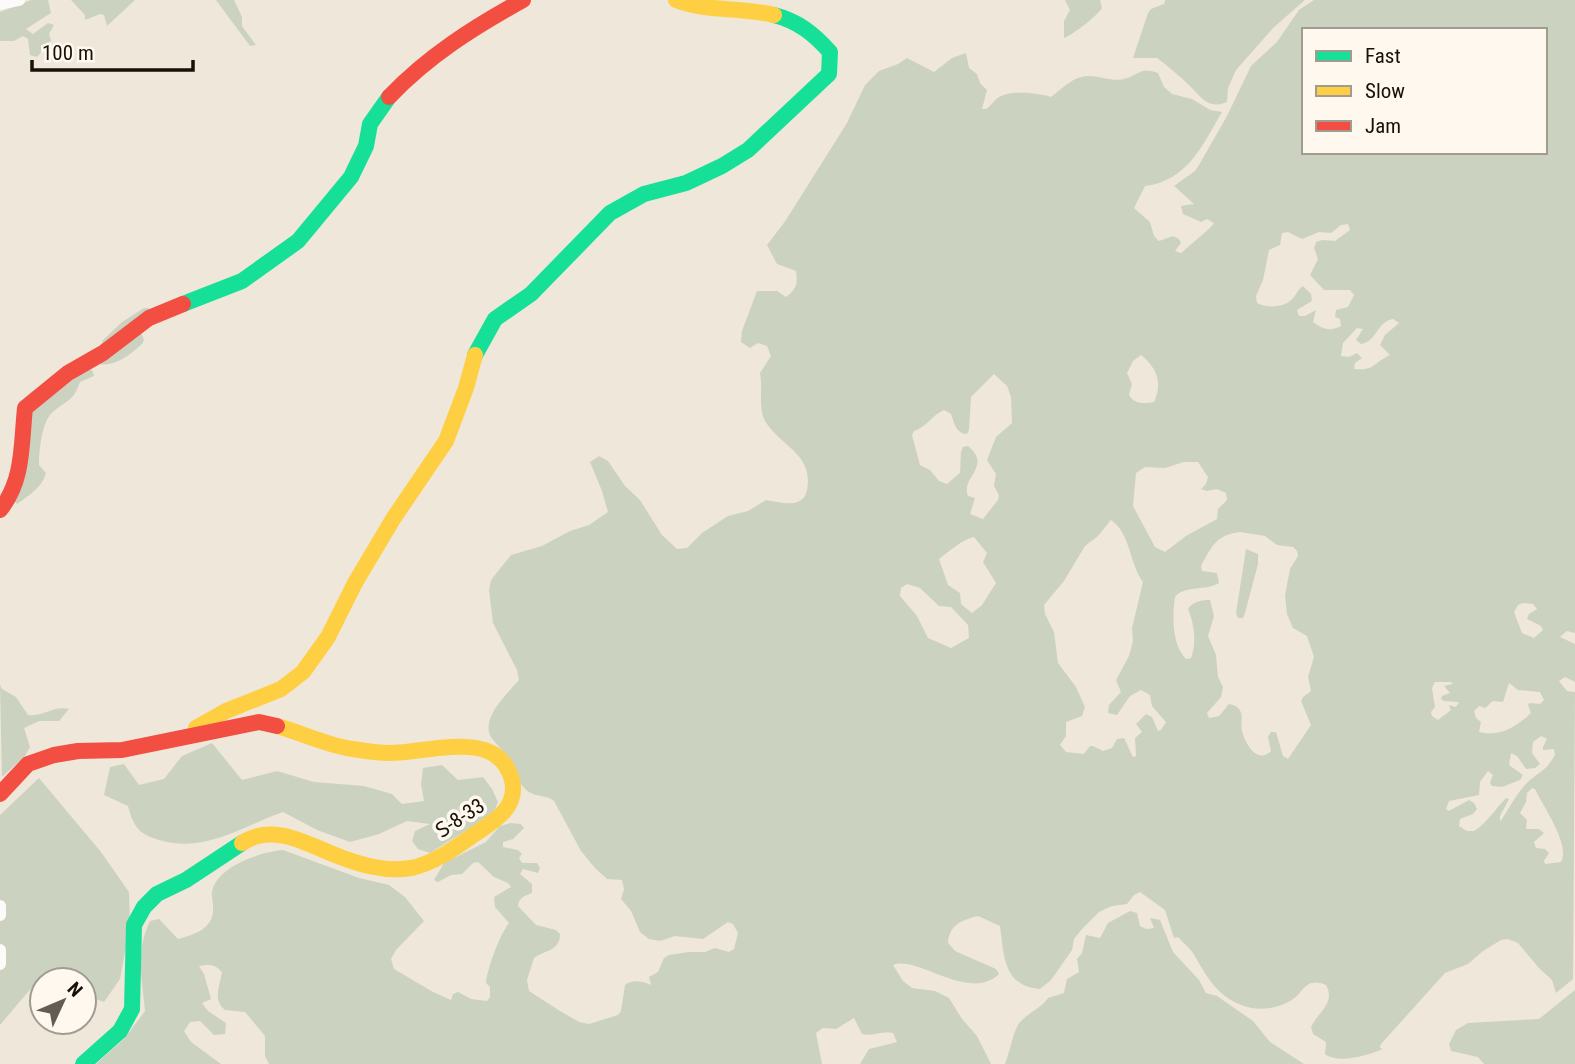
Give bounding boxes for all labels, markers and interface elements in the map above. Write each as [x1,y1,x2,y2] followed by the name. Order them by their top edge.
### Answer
[32,28,192,72] scale bar
[1302,28,1547,154] legend
[42,41,94,65] text: 100 m
[1365,44,1401,68] text: Fast
[1365,79,1405,103] text: Slow
[1365,114,1401,138] text: Jam
[431,793,489,843] street label: Տ-8-33
[28,966,98,1036] north arrow
[63,977,87,1002] text: N

